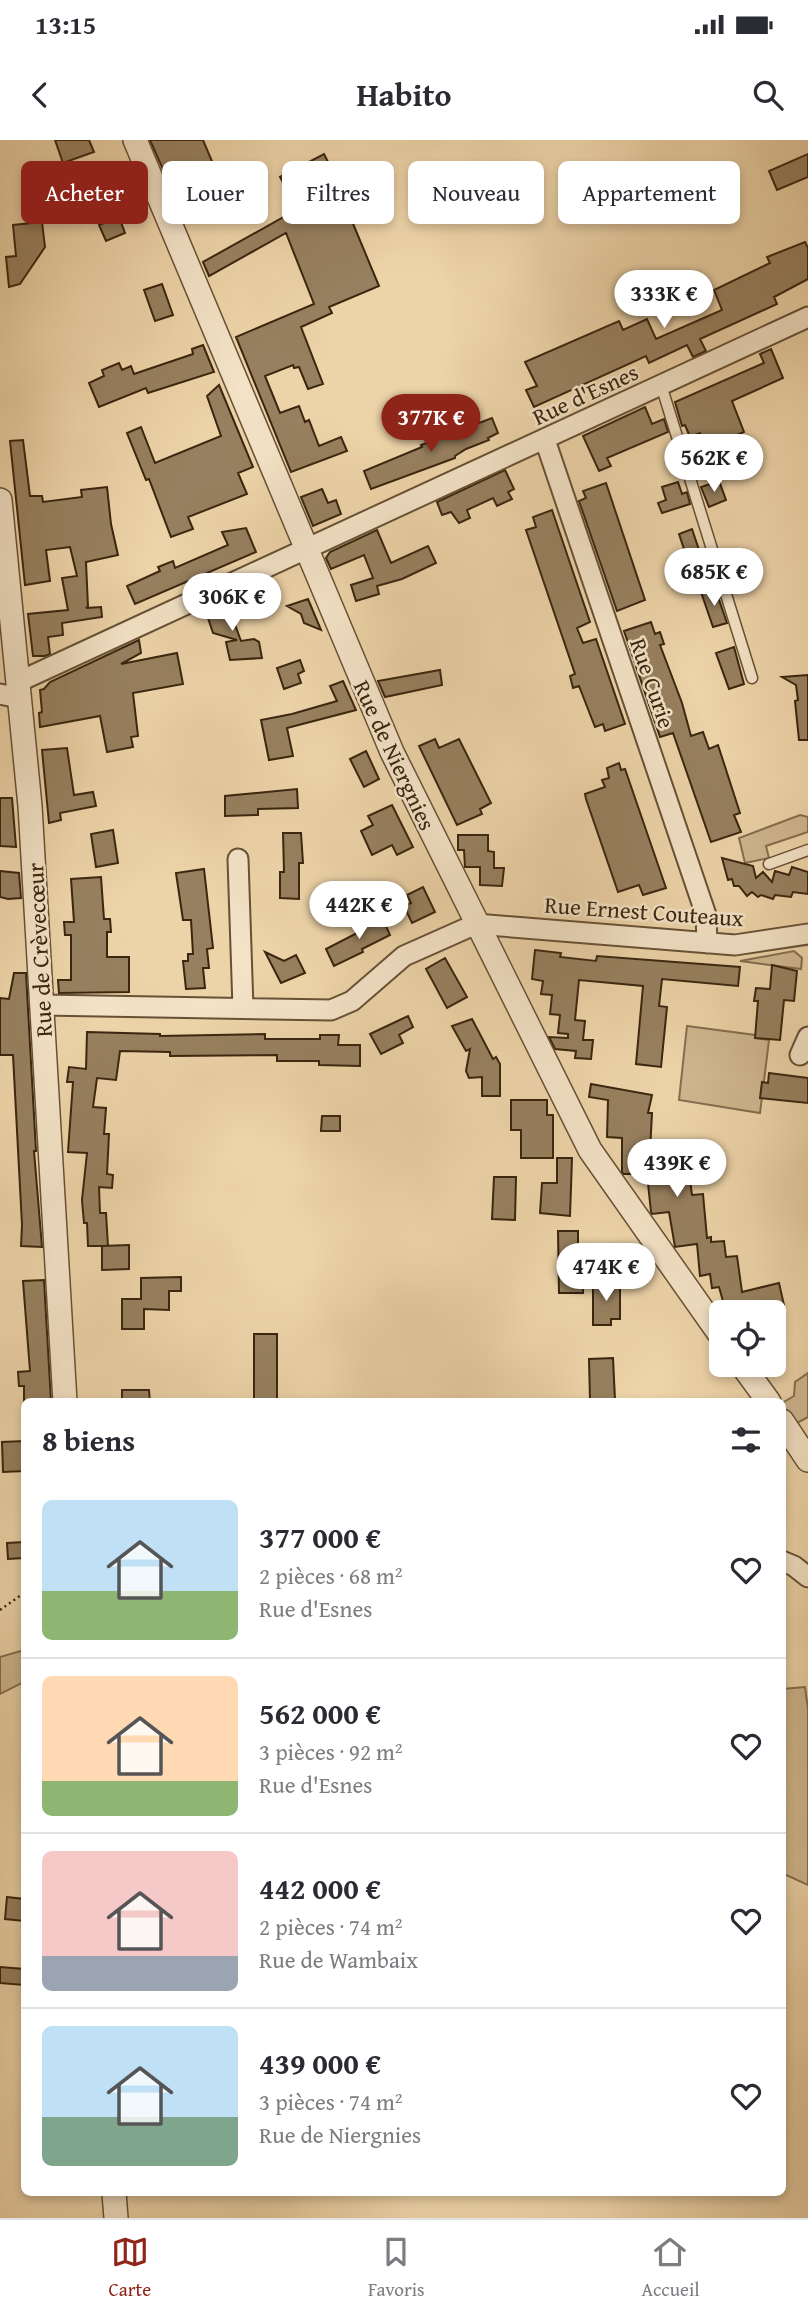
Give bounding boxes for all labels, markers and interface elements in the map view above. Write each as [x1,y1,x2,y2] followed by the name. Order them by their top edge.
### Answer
[35,5,96,44] text: 13:15
[356,71,452,118] text: Habito
[21,76,59,114] icon: back
[749,76,787,114] icon: search
[21,161,148,224] chip: Acheter
[162,161,268,224] chip: Louer
[282,161,394,224] chip: Filtres
[408,161,544,224] chip: Nouveau
[558,161,740,224] chip: Appartement
[607,270,721,330] pin: 333K €
[630,276,698,309] text: 333K €
[527,355,643,433] street label: Rue d'Esnes
[374,394,488,454] pin: 377K €
[397,400,465,433] text: 377K €
[657,434,771,494] pin: 562K €
[680,440,748,473] text: 562K €
[657,548,771,608] pin: 685K €
[680,554,748,587] text: 685K €
[175,574,289,633] pin: 306K €
[198,579,266,612] text: 306K €
[622,634,684,732] street label: Rue Curie
[346,675,444,835] street label: Rue de Niergnies
[18,861,60,1038] street label: Rue de Crèvecœur
[302,882,416,941] pin: 442K €
[325,887,393,920] text: 442K €
[543,888,745,934] street label: Rue Ernest Couteaux
[620,1140,734,1199] pin: 439K €
[643,1145,711,1178] text: 439K €
[549,1244,663,1303] pin: 474K €
[572,1249,640,1282] text: 474K €
[709,1300,786,1377] map controls
[709,1300,786,1377] button: locate
[42,1418,135,1462] text: 8 biens
[727,1421,765,1459] icon: filters
[259,1515,381,1559] text: 377 000 €
[98,1528,182,1612] icon: home
[727,1551,765,1589] icon: heart
[259,1559,403,1592] text: 2 pièces · 68 m²
[259,1592,372,1625] text: Rue d'Esnes
[259,1691,381,1735] text: 562 000 €
[98,1704,182,1788] icon: home
[727,1727,765,1765] icon: heart
[259,1735,403,1768] text: 3 pièces · 92 m²
[259,1768,372,1801] text: Rue d'Esnes
[259,1866,381,1910] text: 442 000 €
[98,1879,182,1963] icon: home
[727,1902,765,1940] icon: heart
[259,1910,403,1943] text: 2 pièces · 74 m²
[259,1943,418,1976] text: Rue de Wambaix
[259,2041,381,2085] text: 439 000 €
[98,2054,182,2138] icon: home
[727,2077,765,2115] icon: heart
[259,2085,403,2118] text: 3 pièces · 74 m²
[259,2118,421,2151] text: Rue de Niergnies
[108,2233,151,2303] tab: Carte
[368,2233,425,2303] tab: Favoris
[641,2233,700,2303] tab: Accueil

